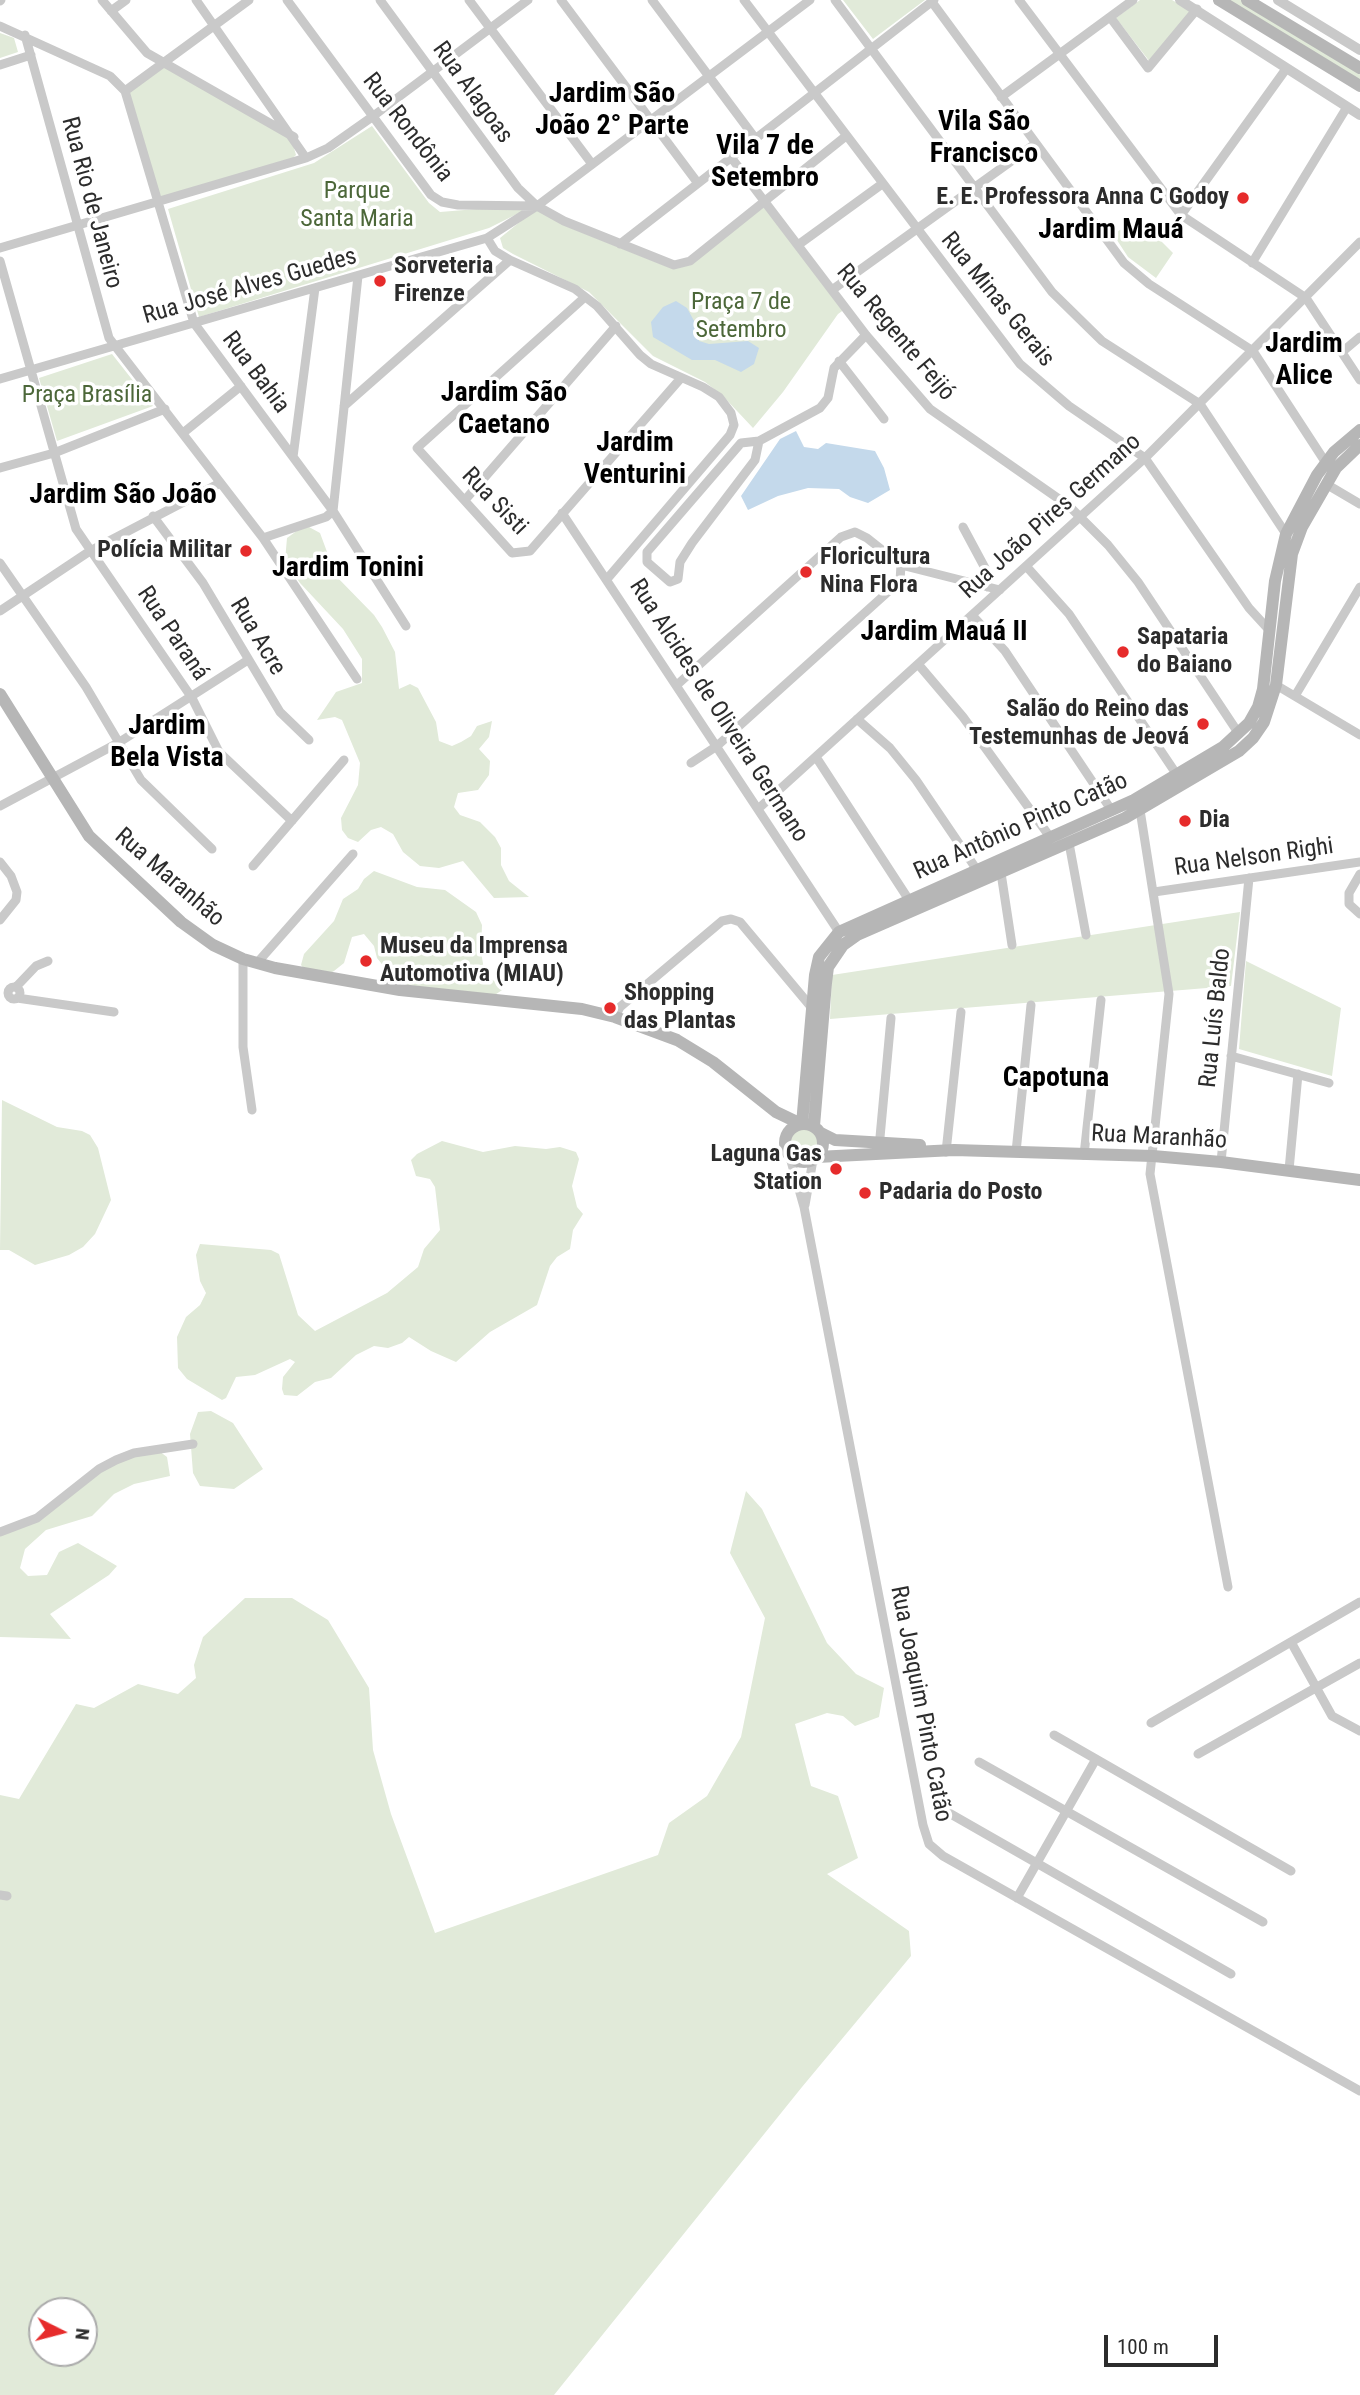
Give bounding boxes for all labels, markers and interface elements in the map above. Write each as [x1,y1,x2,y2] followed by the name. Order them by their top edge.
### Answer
[426,37,518,149] street label: Rua Alagoas
[356,68,458,188] street label: Rua Rondônia
[535,78,689,144] district label: Jardim São João 2° Parte
[930,106,1038,172] district label: Vila São Francisco
[54,114,128,292] street label: Rua Rio de Janeiro
[711,130,819,196] district label: Vila 7 de Setembro
[300,178,414,234] park label: Parque Santa Maria
[936,184,1229,212] place label: E. E. Professora Anna C Godoy
[1235,190,1251,206] marker: E. E. Professora Anna C Godoy
[1038,214,1184,248] district label: Jardim Mauá
[934,227,1060,373] street label: Rua Minas Gerais
[140,243,360,331] street label: Rua José Alves Guedes
[394,253,493,309] place label: Sorveteria Firenze
[830,259,960,407] street label: Rua Regente Feijó
[372,273,388,289] marker: Sorveteria Firenze
[691,289,791,345] park label: Praça 7 de Setembro
[215,327,295,419] street label: Rua Bahia
[1265,328,1343,394] district label: Jardim Alice
[441,377,567,443] district label: Jardim São Caetano
[22,382,152,410] park label: Praça Brasília
[584,427,686,493] district label: Jardim Venturini
[955,428,1147,606] street label: Rua João Pires Germano
[455,462,533,542] street label: Rua Sisti
[29,479,217,513] district label: Jardim São João
[97,537,232,565] place label: Polícia Militar
[238,543,254,559] marker: Polícia Militar
[820,544,930,600] place label: Floricultura Nina Flora
[272,552,424,586] district label: Jardim Tonini
[798,564,814,580] marker: Floricultura Nina Flora
[622,574,814,848] street label: Rua Alcides de Oliveira Germano
[130,581,214,687] street label: Rua Paraná
[223,593,291,681] street label: Rua Acre
[860,616,1028,650] district label: Jardim Mauá II
[1137,624,1232,680] place label: Sapataria do Baiano
[1115,644,1131,660] marker: Sapataria do Baiano
[969,696,1189,752] place label: Salão do Reino das Testemunhas de Jeová
[110,710,224,776] district label: Jardim Bela Vista
[1195,716,1211,732] marker: Salão do Reino das Testemunhas de Jeová
[910,767,1132,887] street label: Rua Antônio Pinto Catão
[1199,807,1230,835] place label: Dia
[1177,813,1193,829] marker: Dia
[108,822,230,934] street label: Rua Maranhão
[1173,833,1335,883] street label: Rua Nelson Righi
[380,933,568,989] place label: Museu da Imprensa Automotiva (MIAU)
[1194,947,1238,1089] street label: Rua Luís Baldo
[358,953,374,969] marker: Museu da Imprensa Automotiva (MIAU)
[624,980,736,1036] place label: Shopping das Plantas
[602,1000,618,1016] marker: Shopping das Plantas
[1003,1062,1109,1096] district label: Capotuna
[1090,1120,1228,1156] street label: Rua Maranhão
[710,1141,822,1197] place label: Laguna Gas Station
[828,1161,844,1177] marker: Laguna Gas Station
[879,1179,1043,1207] place label: Padaria do Posto
[857,1185,873,1201] marker: Padaria do Posto
[883,1584,957,1824] street label: Rua Joaquim Pinto Catão
[28,2297,98,2367] north arrow
[1108,2322,1222,2366] scale bar
[70,2327,94,2341] text: N
[1117,2335,1169,2359] text: 100 m

